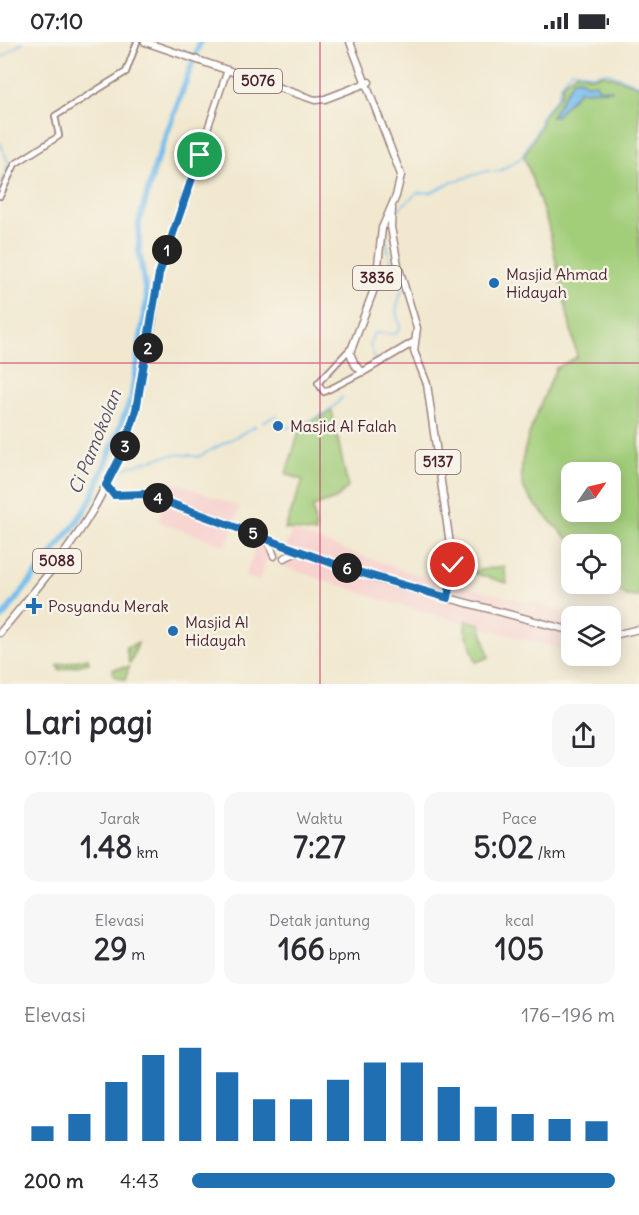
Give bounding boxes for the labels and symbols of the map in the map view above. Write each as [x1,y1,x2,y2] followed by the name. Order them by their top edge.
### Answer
[234,69,282,93] road number: 5076
[174,129,225,180] pin
[152,235,182,265] pin: 1
[506,264,608,302] place label: Masjid Ahmad Hidayah
[353,266,401,290] road number: 3836
[487,276,501,290] marker: Masjid Ahmad Hidayah
[133,333,163,363] pin: 2
[63,386,126,497] water label: Ci Pamokolan
[290,416,397,436] place label: Masjid Al Falah
[271,419,285,433] marker: Masjid Al Falah
[110,431,140,461] pin: 3
[416,450,460,474] road number: 5137
[561,462,621,522] north arrow
[143,483,173,513] pin: 4
[238,518,268,548] pin: 5
[427,539,478,590] pin
[33,549,81,573] road number: 5088
[332,553,362,583] pin: 6
[48,596,169,616] place label: Posyandu Merak
[25,597,43,615] marker: Posyandu Merak
[185,612,249,650] place label: Masjid Al Hidayah
[166,624,180,638] marker: Masjid Al Hidayah

